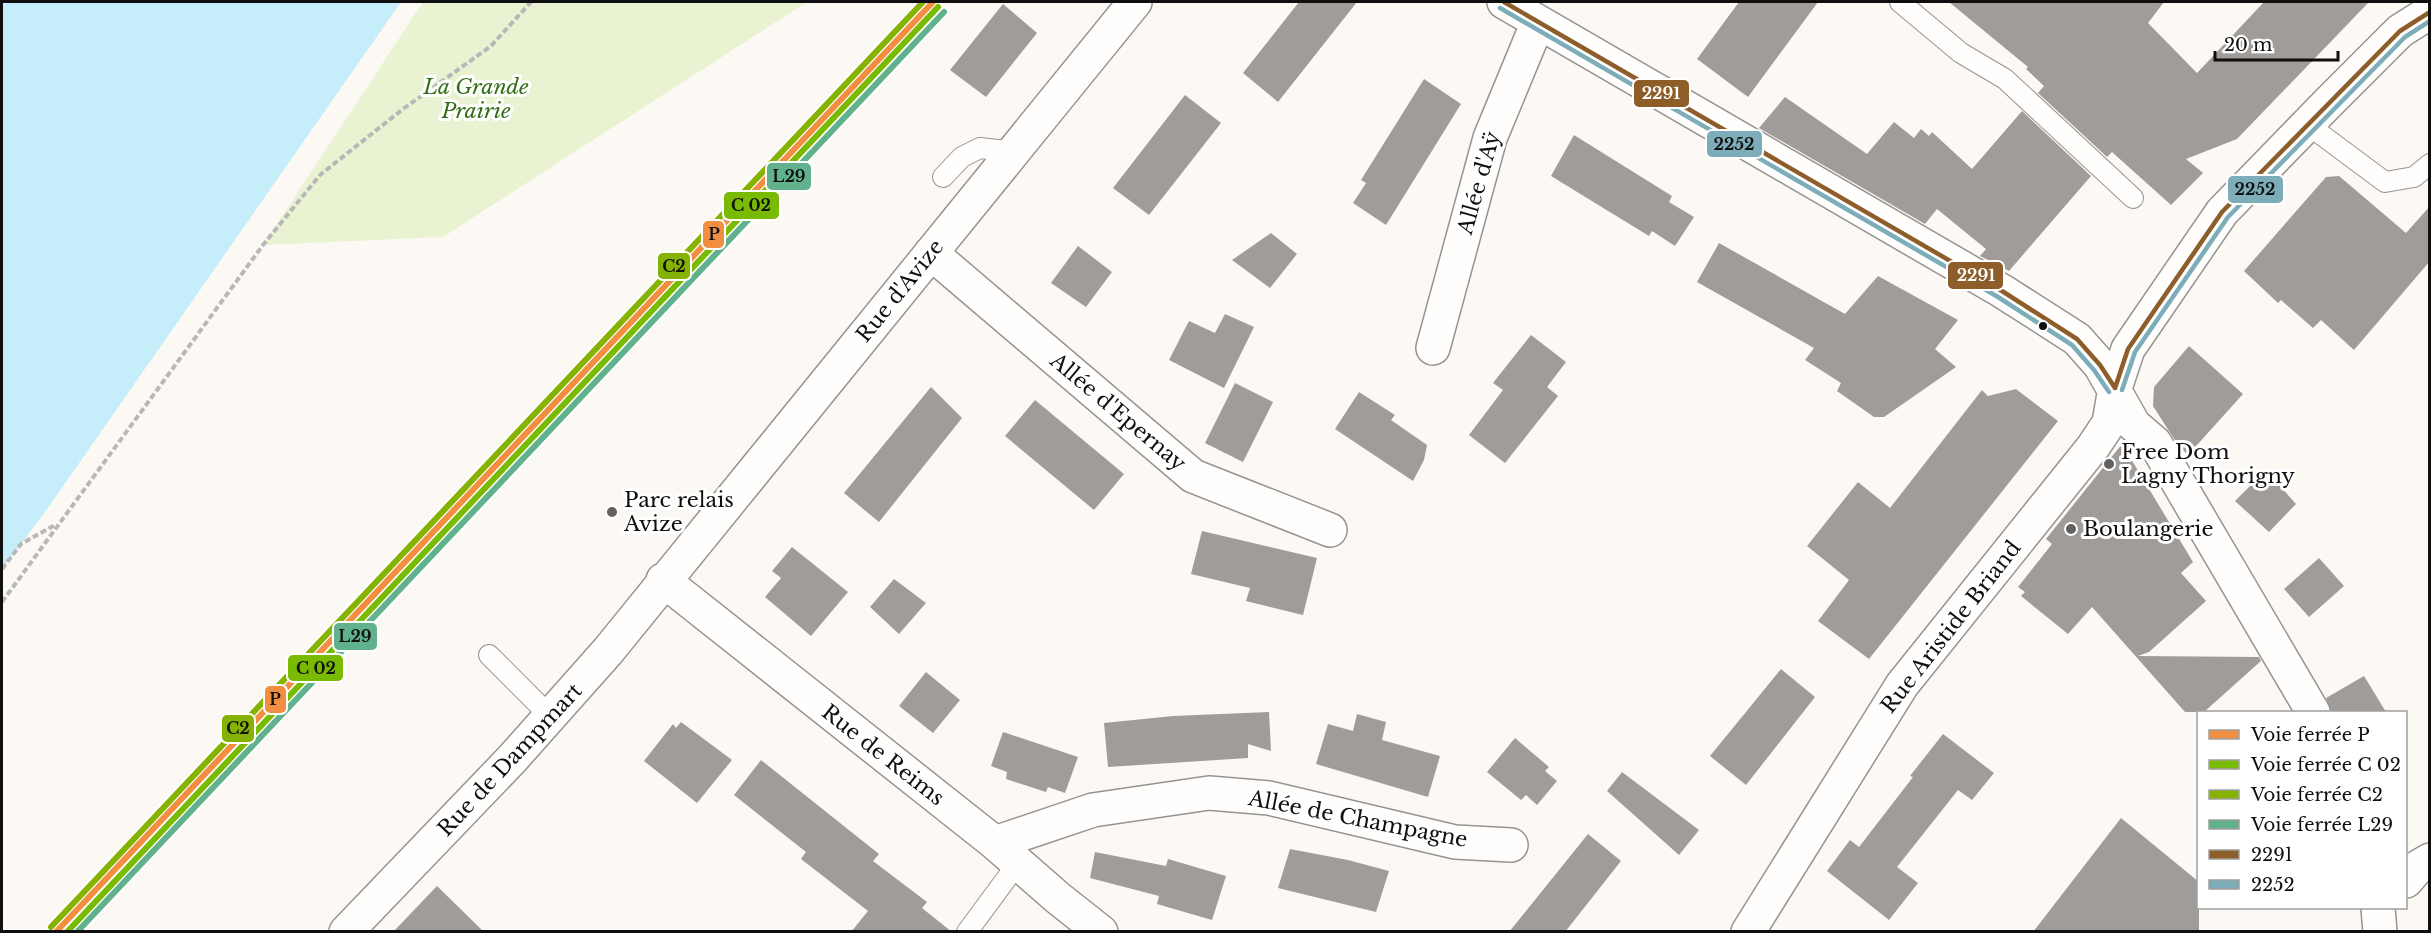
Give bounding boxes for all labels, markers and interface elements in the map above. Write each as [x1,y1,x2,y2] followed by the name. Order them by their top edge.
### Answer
[2215,24,2338,62] scale bar
[2224,34,2272,56] text: 20 m
[422,74,529,124] park label: La Grande Prairie
[1633,79,1690,108] line badge: 2291
[1642,83,1680,103] text: 2291
[1452,128,1506,238] street label: Allée d'Aÿ
[1706,130,1763,158] line badge: 2252
[1714,134,1754,154] text: 2252
[766,162,812,191] line badge: L29
[772,166,806,186] text: L29
[2227,175,2284,204] line badge: 2252
[2235,179,2275,199] text: 2252
[723,191,780,220] line badge: C 02
[731,195,771,215] text: C 02
[702,220,725,249] line badge: P
[708,224,720,244] text: P
[851,234,949,348] street label: Rue d'Avize
[657,252,691,280] line badge: C2
[662,256,686,276] text: C2
[1947,261,2004,290] line badge: 2291
[1957,265,1995,285] text: 2291
[2037,320,2049,332] unlabelled marker
[1044,347,1192,477] street label: Allée d'Epernay
[2121,439,2296,489] place label: Free Dom Lagny Thorigny
[2102,457,2116,471] marker: Free Dom Lagny Thorigny
[623,487,734,537] place label: Parc relais Avize
[605,505,619,519] marker: Parc relais Avize
[2083,516,2214,542] place label: Boulangerie
[2064,522,2078,536] marker: Boulangerie
[1876,536,2026,718] street label: Rue Aristide Briand
[333,622,378,651] line badge: L29
[338,626,372,646] text: L29
[287,654,344,682] line badge: C 02
[296,658,336,678] text: C 02
[432,678,588,842] street label: Rue de Dampmart
[264,685,287,714] line badge: P
[269,689,281,709] text: P
[816,699,950,811] street label: Rue de Reims
[2197,711,2407,909] legend
[221,714,255,743] line badge: C2
[226,718,250,738] text: C2
[2250,724,2370,746] text: Voie ferrée P
[2250,754,2401,776] text: Voie ferrée C 02
[2250,784,2383,806] text: Voie ferrée C2
[1245,785,1470,853] street label: Allée de Champagne
[2250,814,2393,836] text: Voie ferrée L29
[2251,844,2293,866] text: 2291
[2251,874,2295,896] text: 2252

